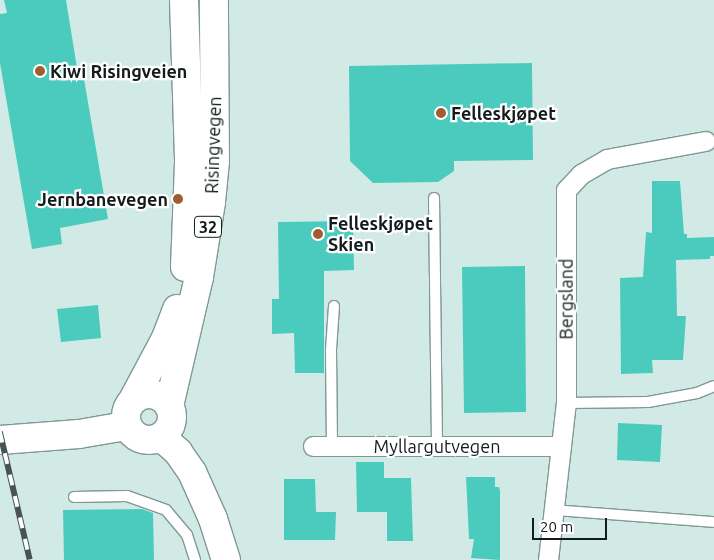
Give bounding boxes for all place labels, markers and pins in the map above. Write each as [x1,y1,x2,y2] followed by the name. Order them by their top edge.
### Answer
[50,60,187,82] place label: Kiwi Risingveien
[34,65,46,77] marker: Kiwi Risingveien
[451,102,556,124] place label: Felleskjøpet
[435,107,447,119] marker: Felleskjøpet
[38,188,168,210] place label: Jernbanevegen
[172,193,184,205] marker: Jernbanevegen
[328,213,433,255] place label: Felleskjøpet Skien
[312,228,324,240] marker: Felleskjøpet Skien

